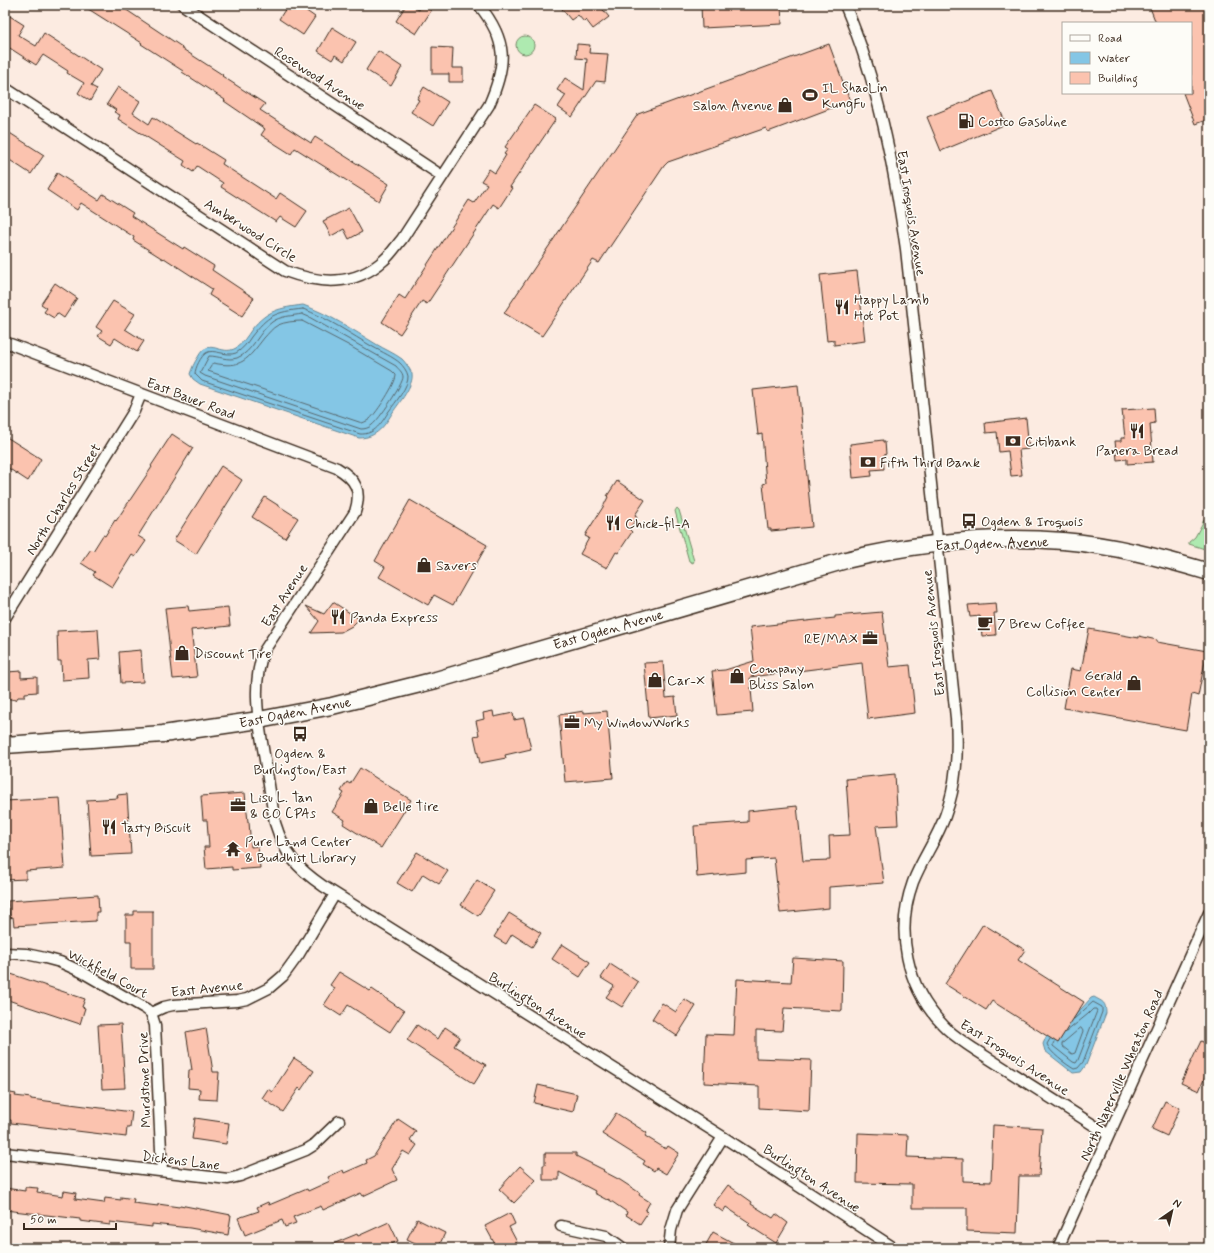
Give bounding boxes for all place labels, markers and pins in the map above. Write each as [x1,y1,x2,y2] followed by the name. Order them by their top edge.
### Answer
[822,79,888,114] place label: IL ShaoLin KungFu
[801,86,819,104] sports icon: IL ShaoLin KungFu
[776,96,794,114] shop icon: Salon Avenue
[693,97,773,115] place label: Salon Avenue
[957,112,975,130] fuel station icon: Costco Gasoline
[978,113,1067,131] place label: Costco Gasoline
[854,291,929,325] place label: Happy Lamb Hot Pot
[833,298,851,316] restaurant icon: Happy Lamb Hot Pot
[1128,422,1146,440] restaurant icon: Panera Bread
[1004,432,1022,450] bank icon: Citibank
[1025,433,1076,451] place label: Citibank
[1096,442,1178,460] place label: Panera Bread
[859,453,877,471] bank icon: Fifth Third Bank
[880,454,980,472] place label: Fifth Third Bank
[960,512,978,530] bus stop icon: Ogden & Iroquois
[981,513,1083,531] place label: Ogden & Iroquois
[604,514,622,532] restaurant icon: Chick-fil-A
[625,515,690,533] place label: Chick-fil-A
[415,556,433,574] shop icon: Savers
[436,557,477,575] place label: Savers
[329,608,347,626] restaurant icon: Panda Express
[350,609,438,627] place label: Panda Express
[976,614,994,632] cafe icon: 7 Brew Coffee
[997,615,1085,633] place label: 7 Brew Coffee
[861,629,879,647] office icon: RE/MAX
[804,630,858,648] place label: RE/MAX
[173,644,191,662] shop icon: Discount Tire
[194,645,272,663] place label: Discount Tire
[749,660,814,694] place label: Company Bliss Salon
[728,667,746,685] shop icon: Company Bliss Salon
[1026,667,1122,701] place label: Gerald Collision Center
[646,671,664,689] shop icon: Car-X
[667,672,705,690] place label: Car-X
[1125,674,1143,692] shop icon: Gerald Collision Center
[563,713,581,731] office icon: My WindowWorks
[584,714,689,732] place label: My WindowWorks
[291,725,309,743] bus stop icon: Ogden & Burlington/East
[253,745,347,781] place label: Ogden & Burlington/East
[250,789,316,823] place label: Lisu L. Tan & CO CPAs
[229,796,247,814] office icon: Lisu L. Tan & CO CPAs
[362,797,380,815] shop icon: Belle Tire
[383,798,439,816] place label: Belle Tire
[100,818,118,836] restaurant icon: Tasty Biscuit
[121,819,191,837] place label: Tasty Biscuit
[245,833,356,867] place label: Pure Land Center & Buddhist Library
[224,840,242,858] temple icon: Pure Land Center & Buddhist Library

